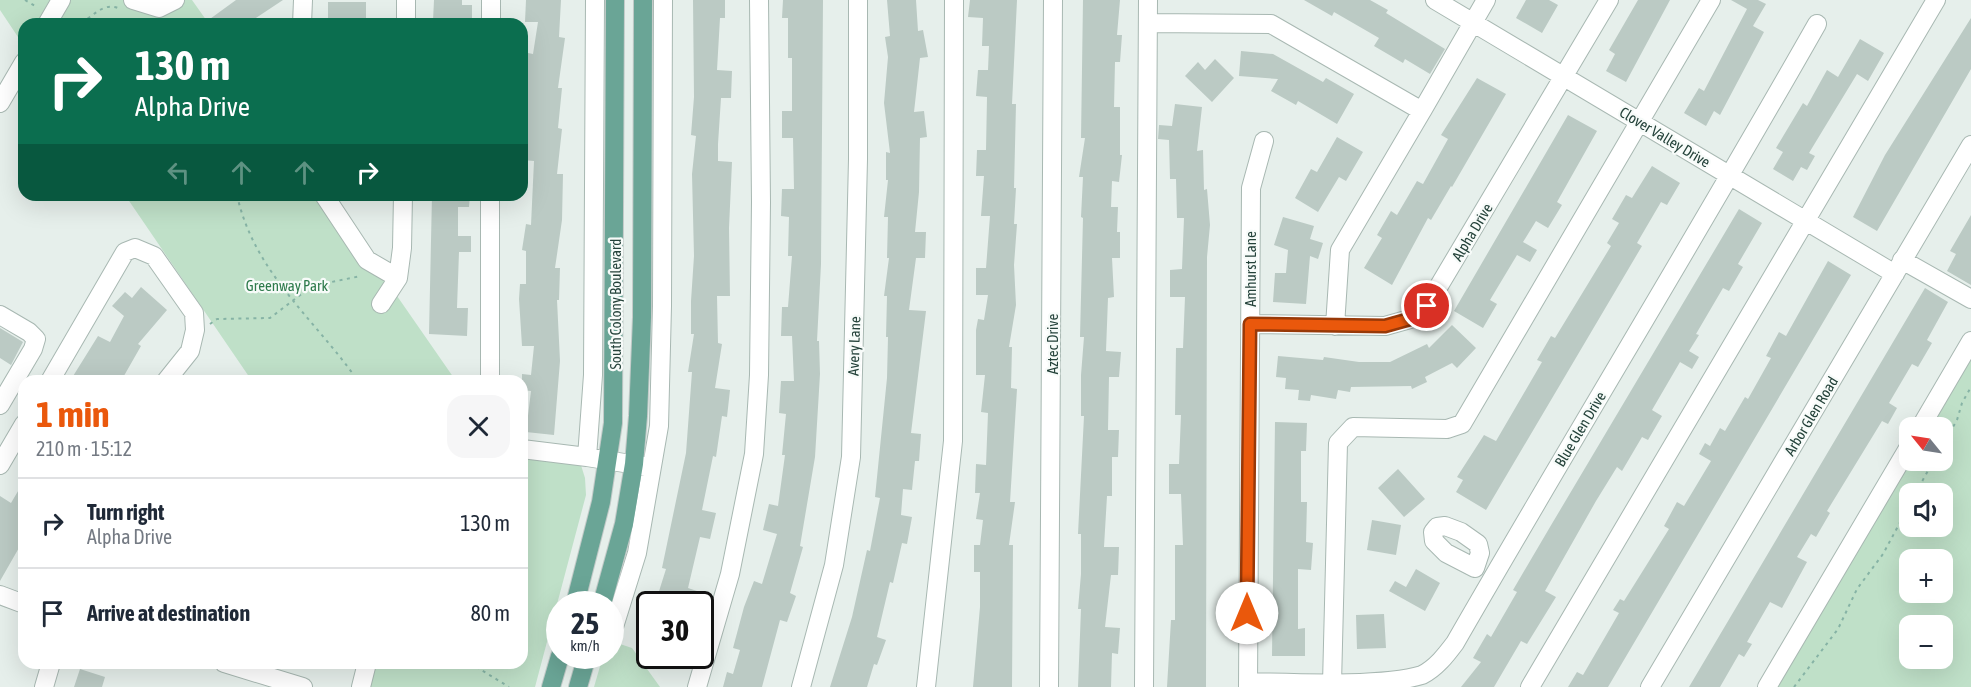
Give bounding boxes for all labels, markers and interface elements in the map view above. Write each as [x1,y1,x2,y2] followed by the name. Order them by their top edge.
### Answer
[135,41,230,89] text: 130 m
[36,42,114,120] icon: right
[135,91,250,122] text: Alpha Drive
[1617,103,1713,171] street label: Clover Valley Drive
[162,156,195,189] icon: left
[225,156,258,189] icon: ahead
[288,156,321,189] icon: ahead
[351,156,384,189] icon: right
[1448,200,1496,264] street label: Alpha Drive
[1242,231,1259,307] street label: Amhurst Lane
[607,239,624,369] street label: South Colony Boulevard
[246,277,329,294] park label: Greenway Park
[1401,280,1452,331] pin
[1410,289,1443,322] icon: arrive
[1044,314,1061,374] street label: Aztec Drive
[844,316,864,376] street label: Avery Lane
[1781,373,1841,459] street label: Arbor Glen Road
[1551,388,1609,469] street label: Blue Glen Drive
[36,393,110,435] text: 1 min
[447,395,510,458] button: close
[1899,417,1953,471] north arrow
[1899,417,1953,669] map controls
[36,437,132,460] text: 210 m · 15:12
[1899,483,1953,537] button: sound
[87,499,164,525] text: Turn right
[36,507,69,540] icon: right
[460,510,510,536] text: 130 m
[87,525,172,548] text: Alpha Drive
[1899,549,1953,603] button: +
[1215,581,1279,645] position arrow
[636,591,714,669] speed limit sign: 30
[36,597,69,630] icon: arrive
[87,600,250,626] text: Arrive at destination
[470,600,510,626] text: 80 m
[571,606,599,640] text: 25
[1899,615,1953,669] button: −
[570,637,600,654] text: km/h

